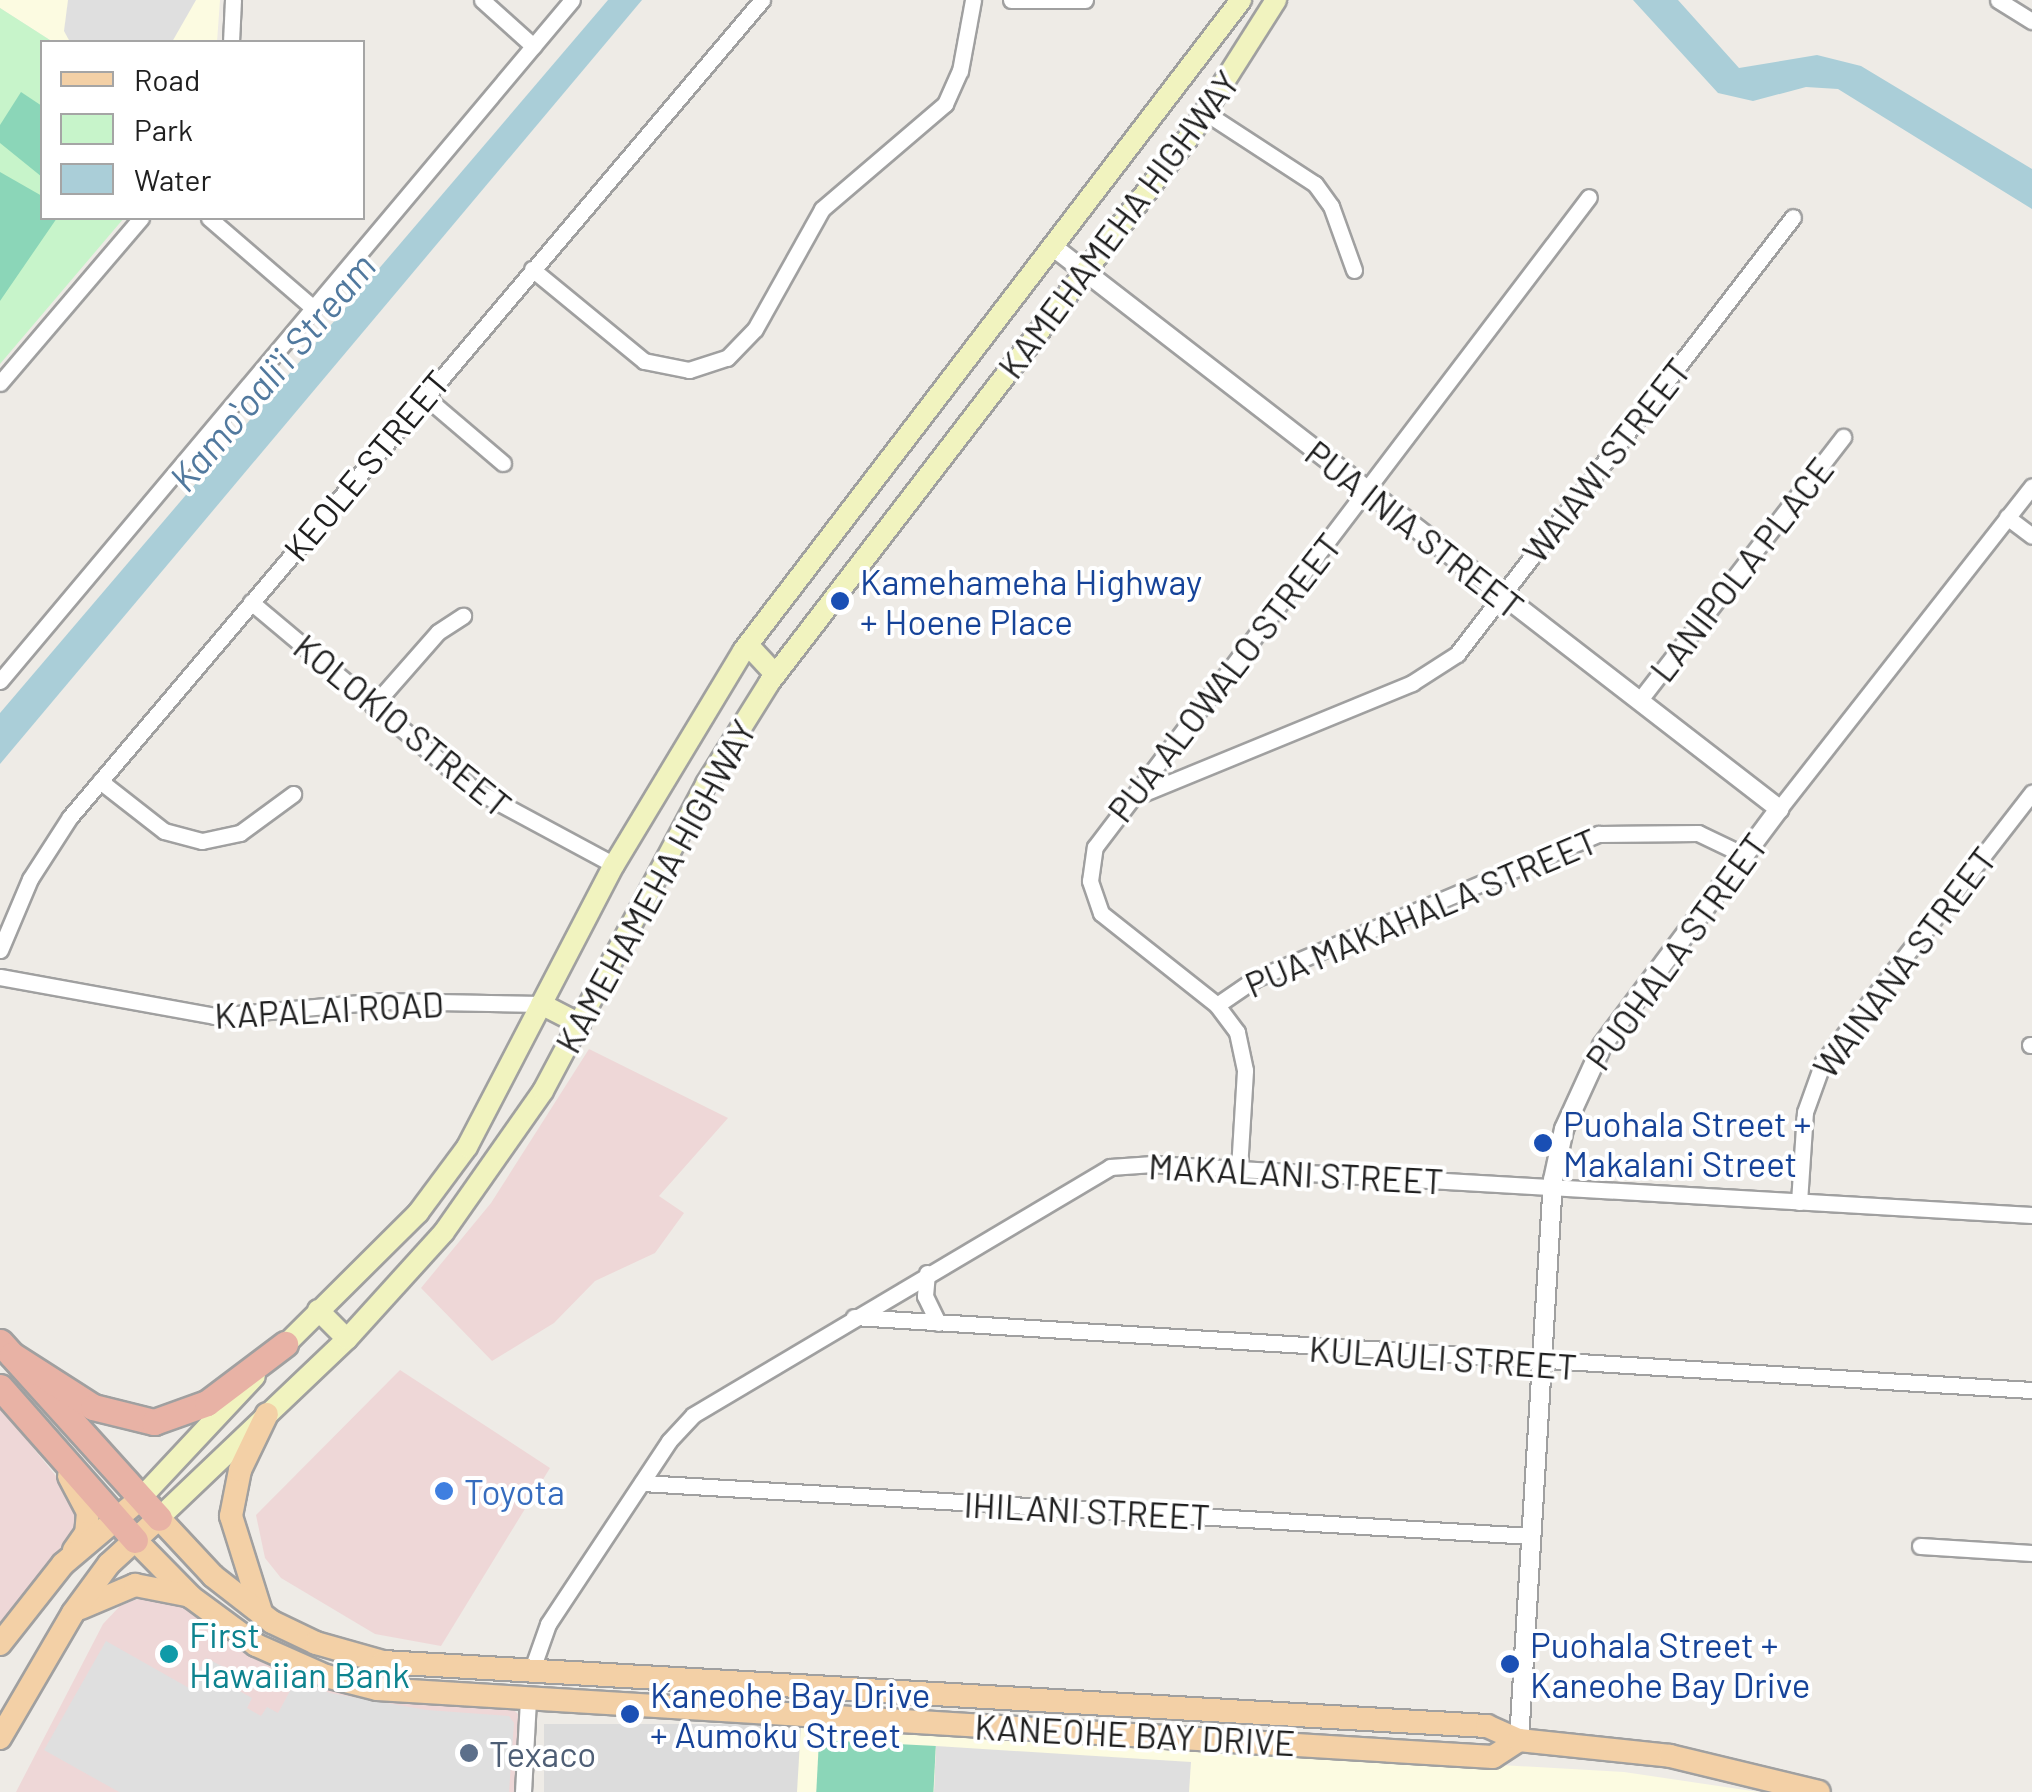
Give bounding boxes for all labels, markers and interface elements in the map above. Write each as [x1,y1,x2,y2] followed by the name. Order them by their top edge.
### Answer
[40,40,365,220] legend
[134,61,200,97] text: Road
[989,62,1247,386] street label: KAMEHAMEHA HIGHWAY
[134,111,193,147] text: Park
[134,161,212,197] text: Water
[159,244,385,500] water label: Kamoʻoaliʻi Stream
[1513,350,1699,570] street label: WAIAWI STREET
[274,361,458,569] street label: KEOLE STREET
[1298,431,1532,627] street label: PUA INIA STREET
[1641,449,1841,689] street label: LANIPOLA PLACE
[1098,524,1350,830] street label: PUA ALOWALO STREET
[860,560,1202,642] place label: Kamehameha Highway + Hoene Place
[829,590,851,612] marker: Kamehameha Highway + Hoene Place
[286,625,520,825] street label: KOLOKIO STREET
[546,712,764,1060] street label: KAMEHAMEHA HIGHWAY
[1239,819,1603,1005] street label: PUA MAKAHALA STREET
[1576,825,1776,1077] street label: PUOHALA STREET
[1804,838,2004,1086] street label: WAINANA STREET
[213,982,445,1036] street label: KAPALAI ROAD
[1563,1102,1811,1184] place label: Puohala Street + Makalani Street
[1532,1132,1554,1154] marker: Puohala Street + Makalani Street
[1147,1144,1445,1202] street label: MAKALANI STREET
[1308,1327,1578,1387] street label: KULAULI STREET
[464,1470,565,1512] place label: Toyota
[433,1480,455,1502] marker: Toyota
[963,1483,1211,1537] street label: IHILANI STREET
[189,1613,410,1695] place label: First Hawaiian Bank
[1530,1623,1810,1705] place label: Puohala Street + Kaneohe Bay Drive
[158,1643,180,1665] marker: First Hawaiian Bank
[1499,1653,1521,1675] marker: Puohala Street + Kaneohe Bay Drive
[650,1673,930,1755] place label: Kaneohe Bay Drive + Aumoku Street
[619,1703,641,1725] marker: Kaneohe Bay Drive + Aumoku Street
[974,1705,1296,1763] street label: KANEOHE BAY DRIVE
[489,1732,596,1774] place label: Texaco
[458,1742,480,1764] marker: Texaco

